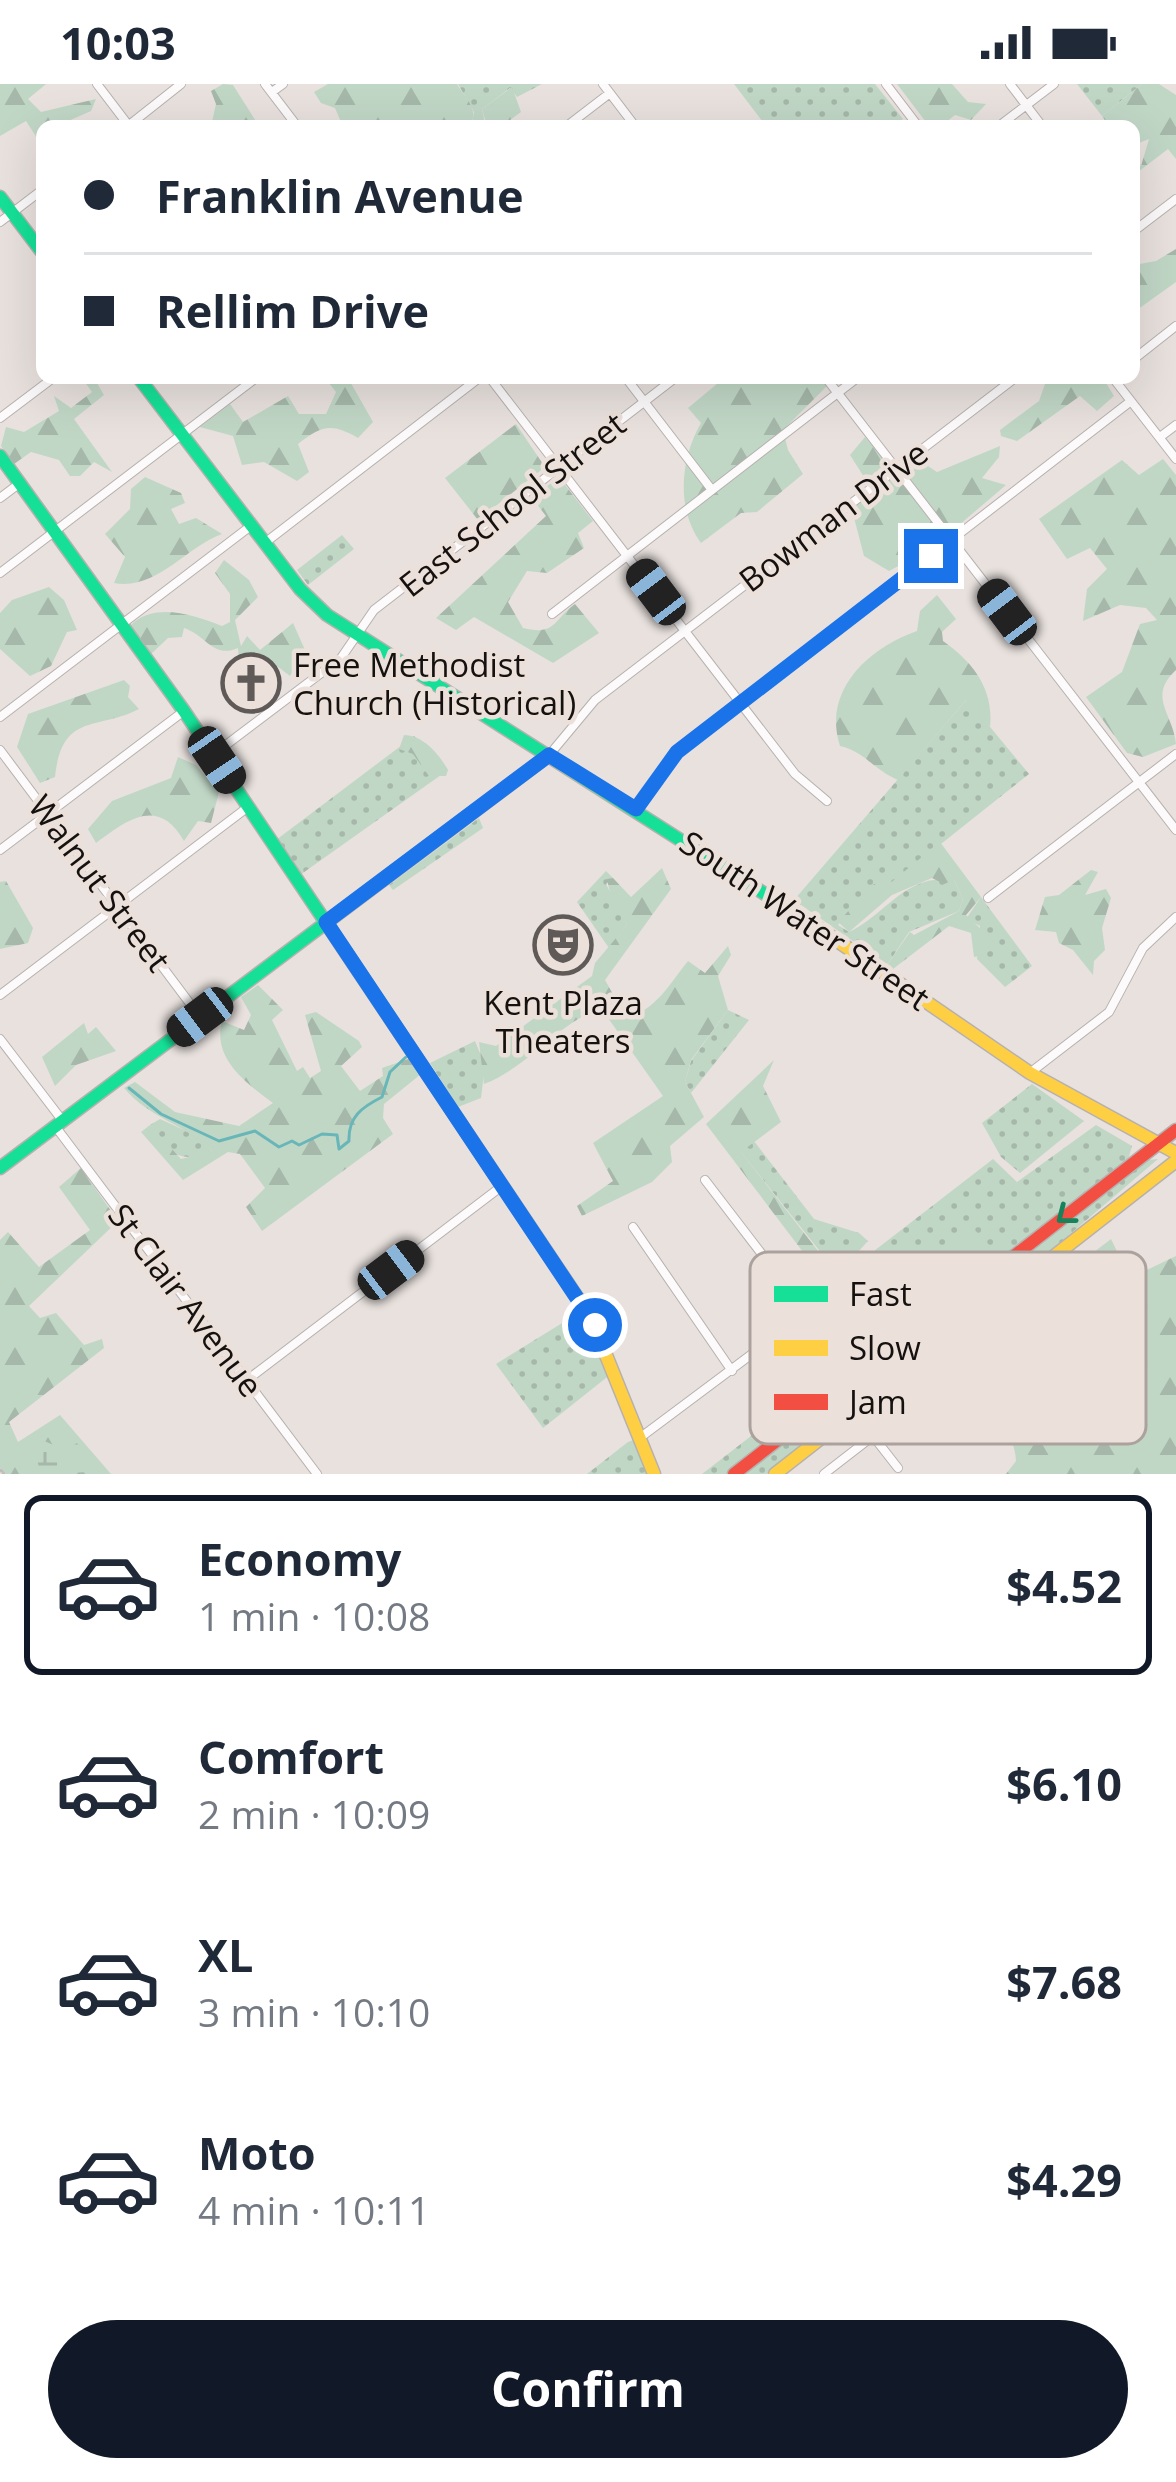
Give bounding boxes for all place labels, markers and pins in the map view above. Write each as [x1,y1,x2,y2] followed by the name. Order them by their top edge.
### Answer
[293,642,576,725] place label: Free Methodist Church (Historical)
[220,652,282,714] church icon: Free Methodist Church (Historical)
[532,914,594,976] theatre icon: Kent Plaza Theaters
[483,980,643,1063] place label: Kent Plaza Theaters

